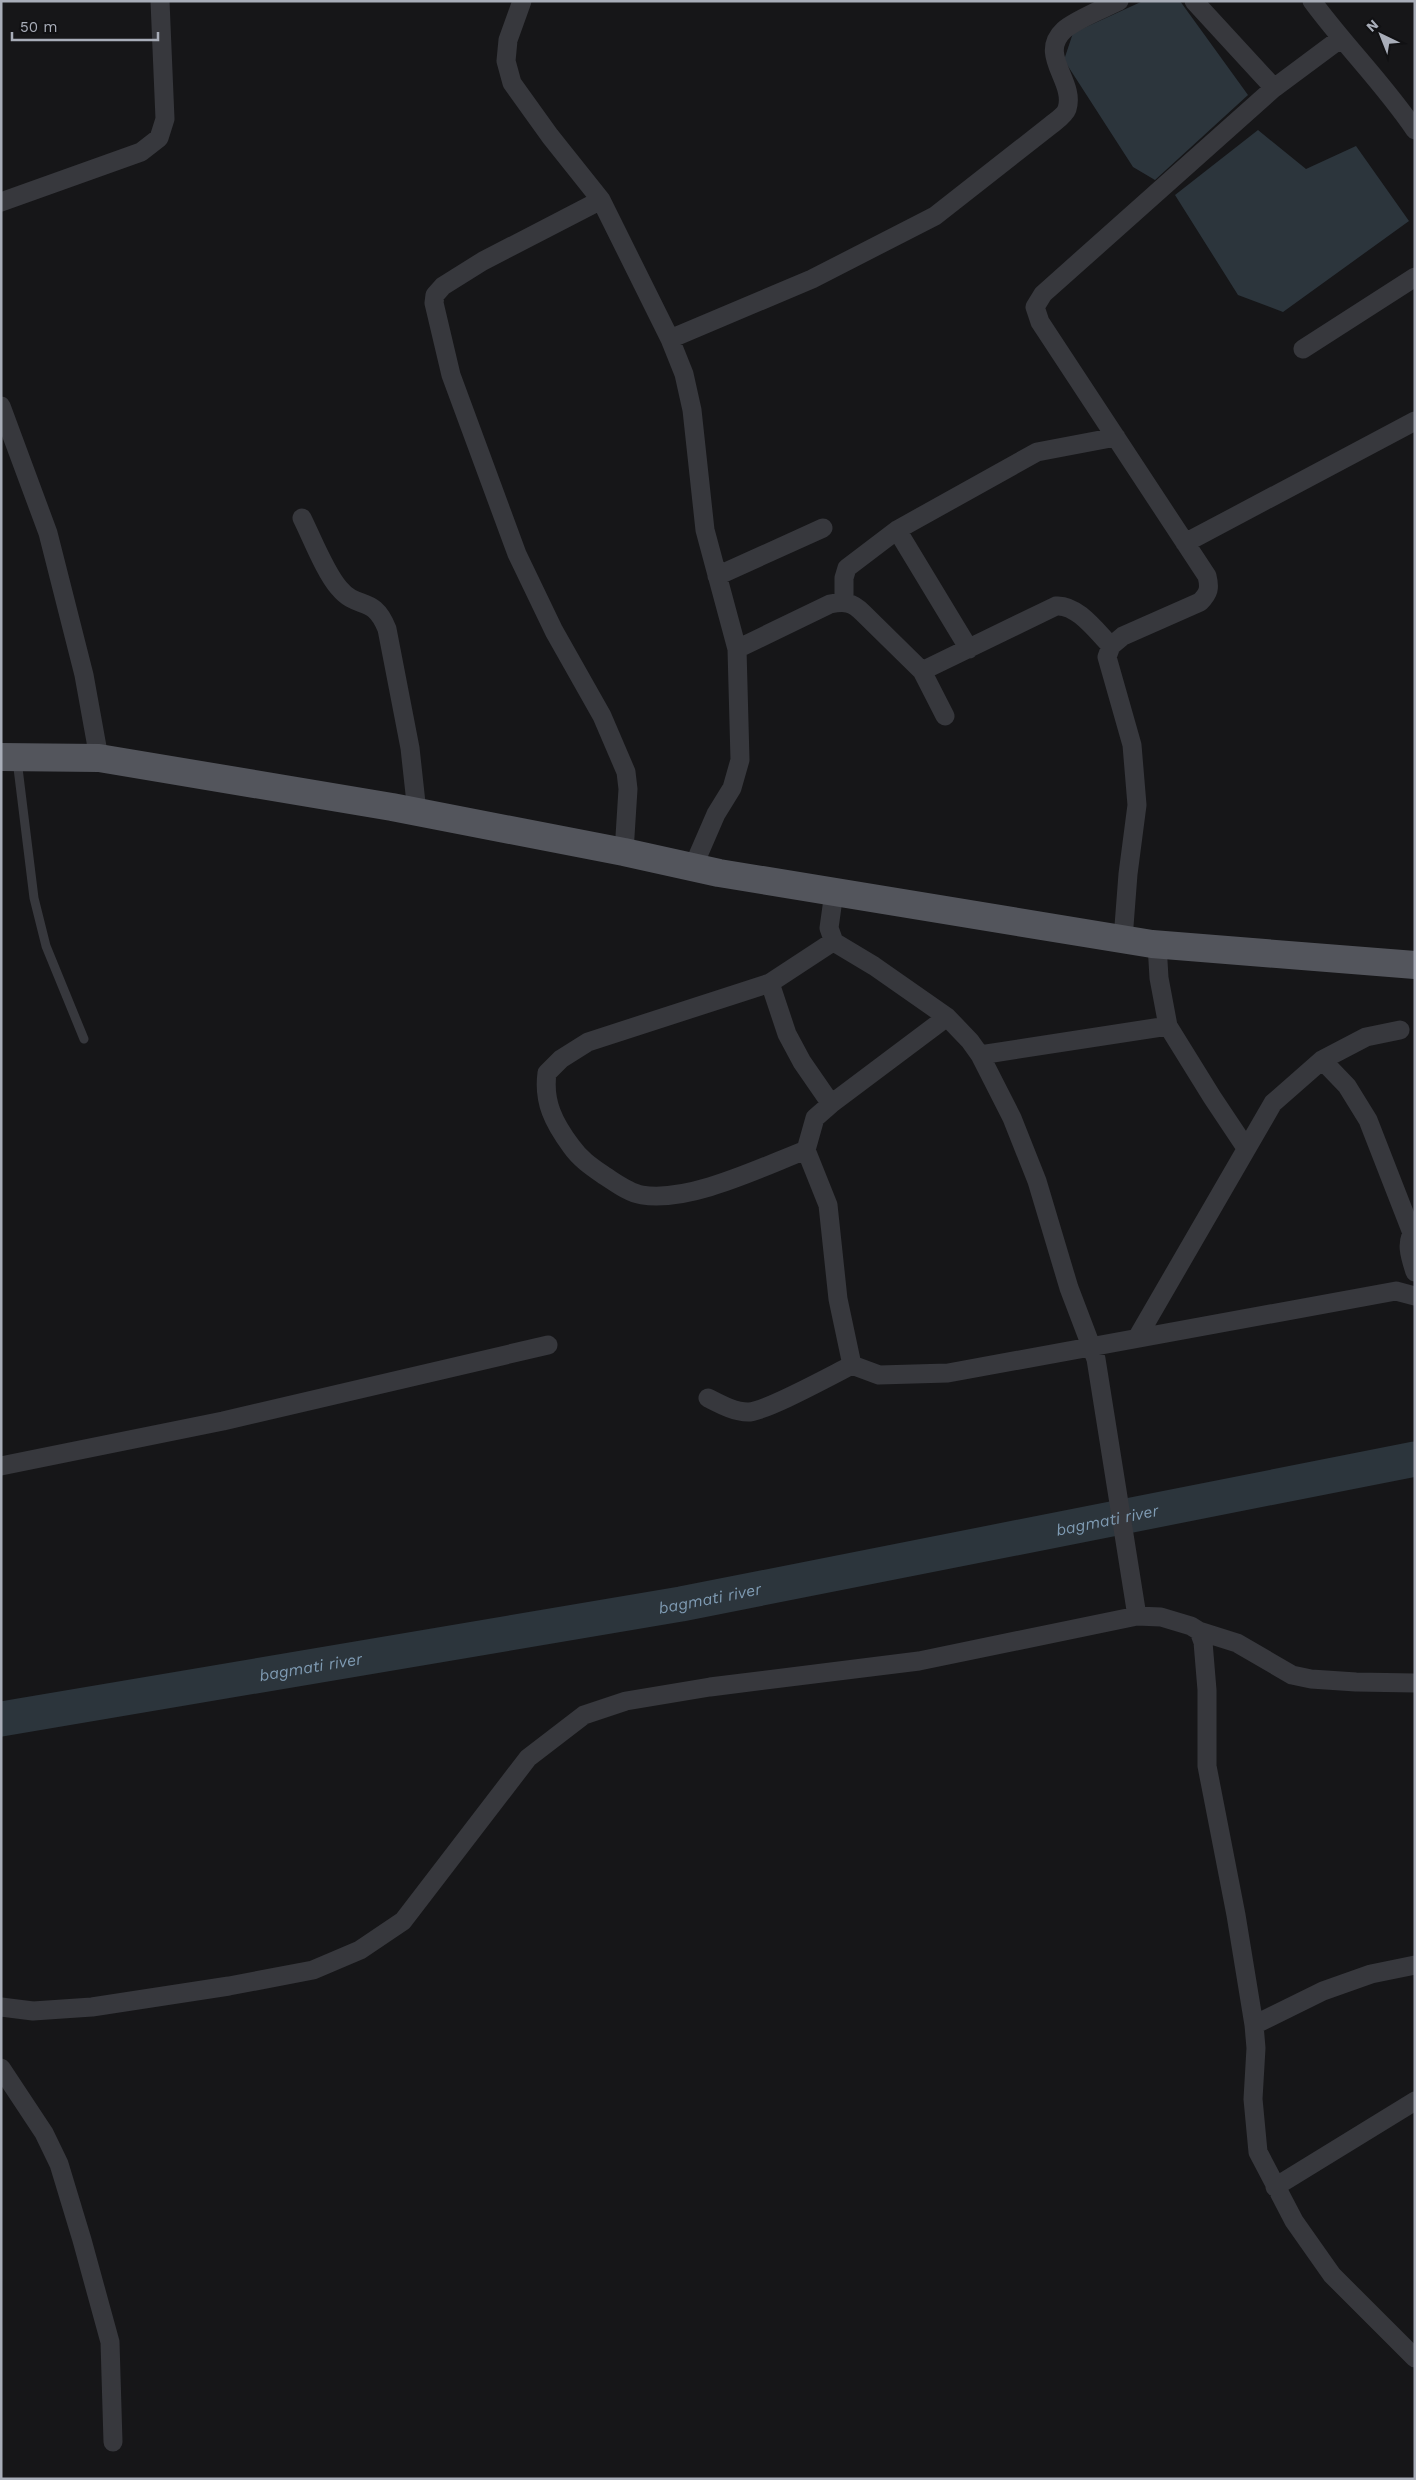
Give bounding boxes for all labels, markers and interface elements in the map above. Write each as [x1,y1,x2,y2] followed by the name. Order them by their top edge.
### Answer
[12,10,159,42] scale bar
[1356,10,1406,60] north arrow
[1363,16,1381,35] text: N
[20,18,57,36] text: 50 m
[1054,1501,1161,1540] water label: bagmati river
[657,1579,764,1618] water label: bagmati river
[258,1649,364,1685] water label: bagmati river

